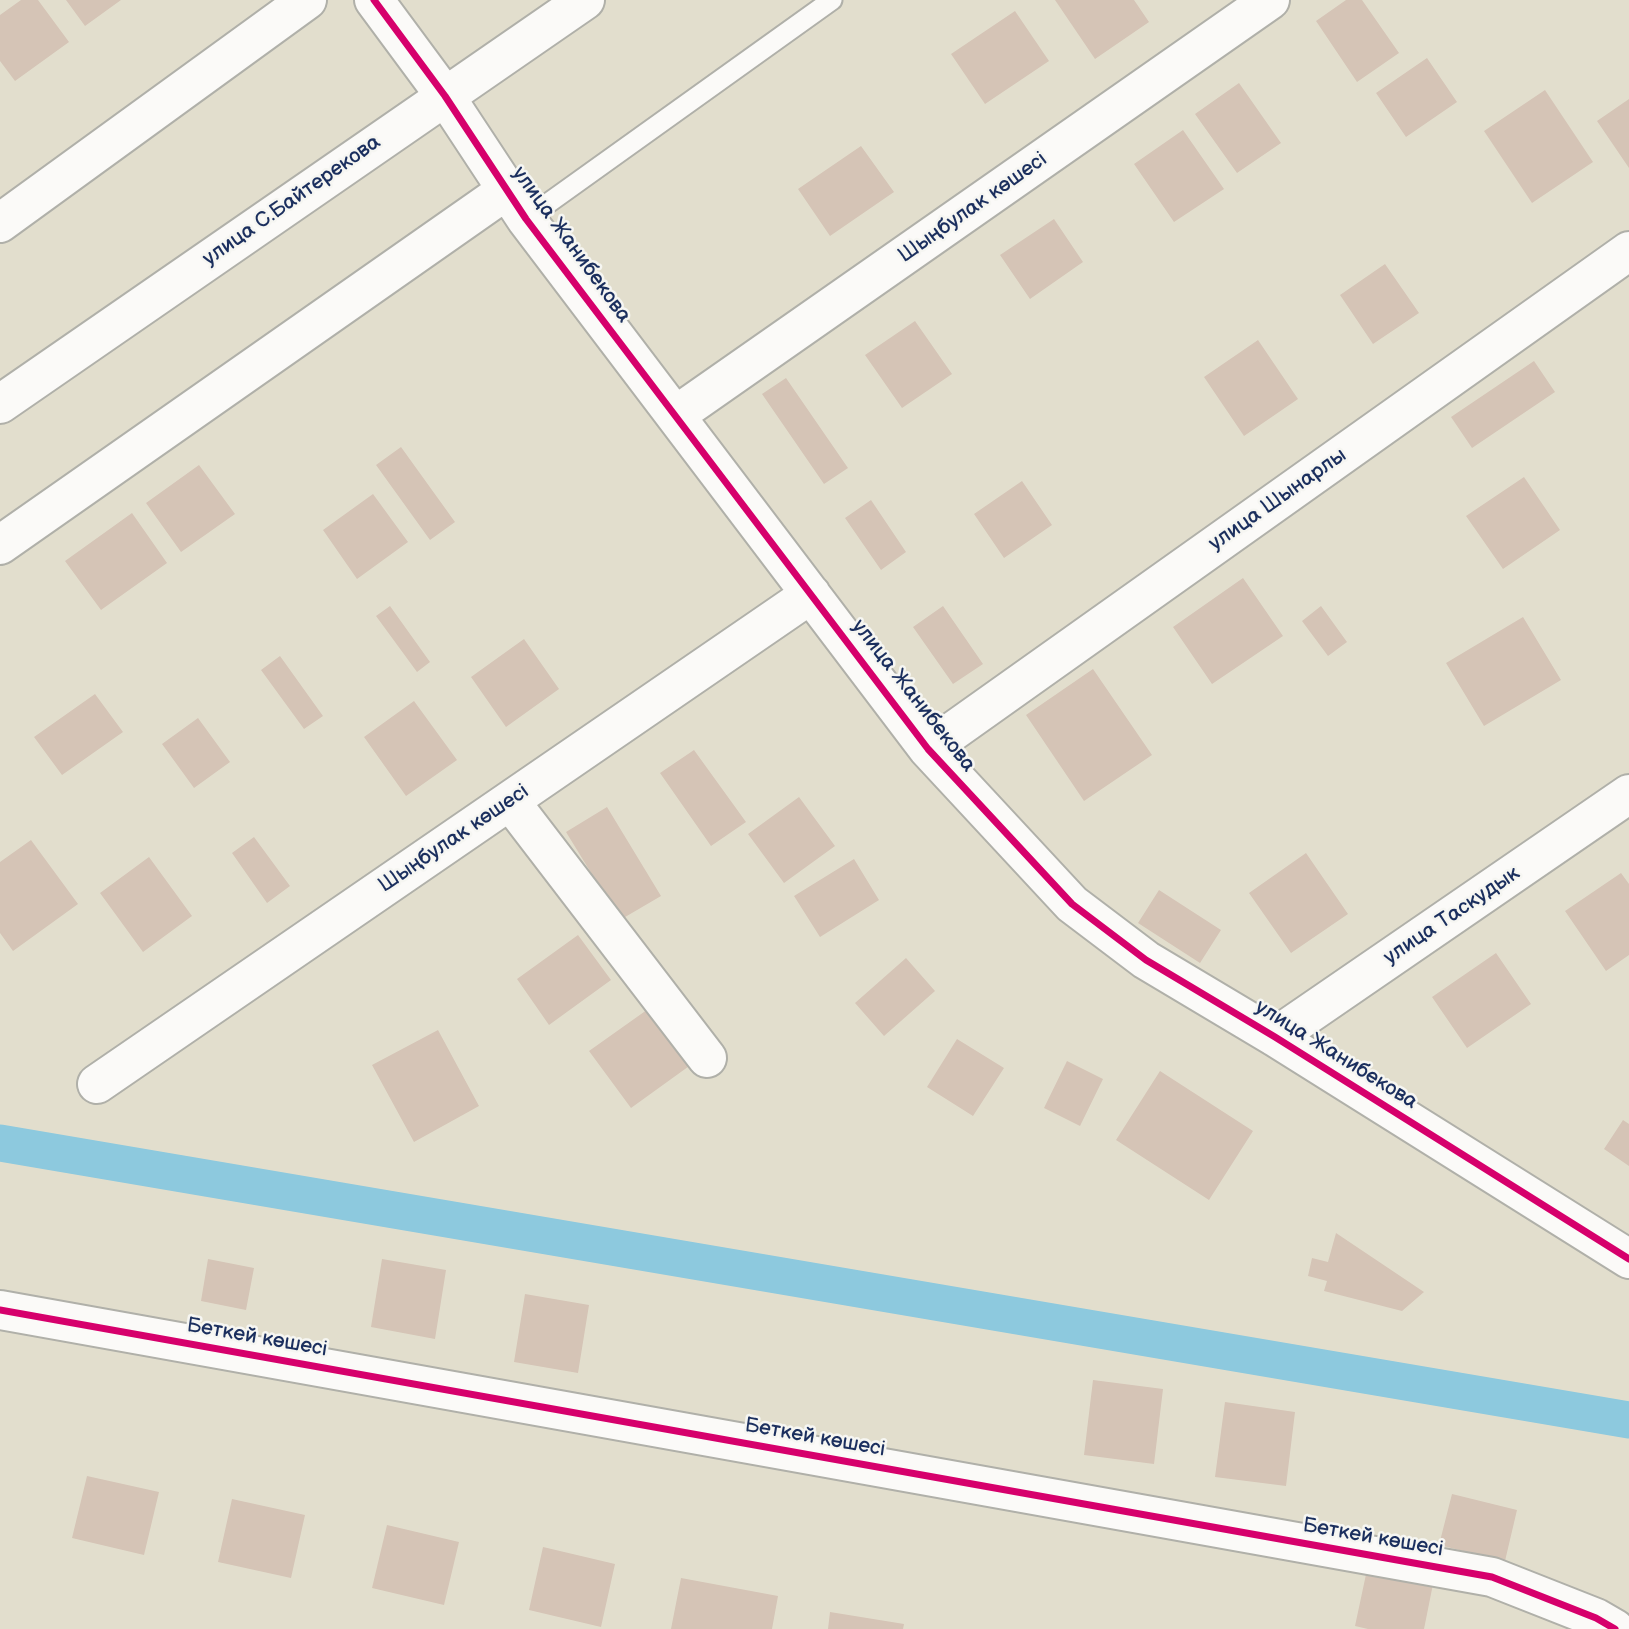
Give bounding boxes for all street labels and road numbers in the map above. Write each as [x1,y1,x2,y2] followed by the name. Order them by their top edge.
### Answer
[198,130,386,272] street label: улица С.Байтерекова
[894,147,1052,269] street label: Шыңбулак көшесі
[506,162,636,328] street label: улица Жанибекова
[1204,443,1352,557] street label: улица Шынарлы
[846,615,980,777] street label: улица Жанибекова
[374,779,534,899] street label: Шыңбулак көшесі
[1379,861,1525,971] street label: улица Таскудык
[1250,995,1422,1115] street label: улица Жанибекова
[185,1313,329,1363] street label: Беткей көшесі
[743,1413,887,1463] street label: Беткей көшесі
[1301,1513,1445,1563] street label: Беткей көшесі

